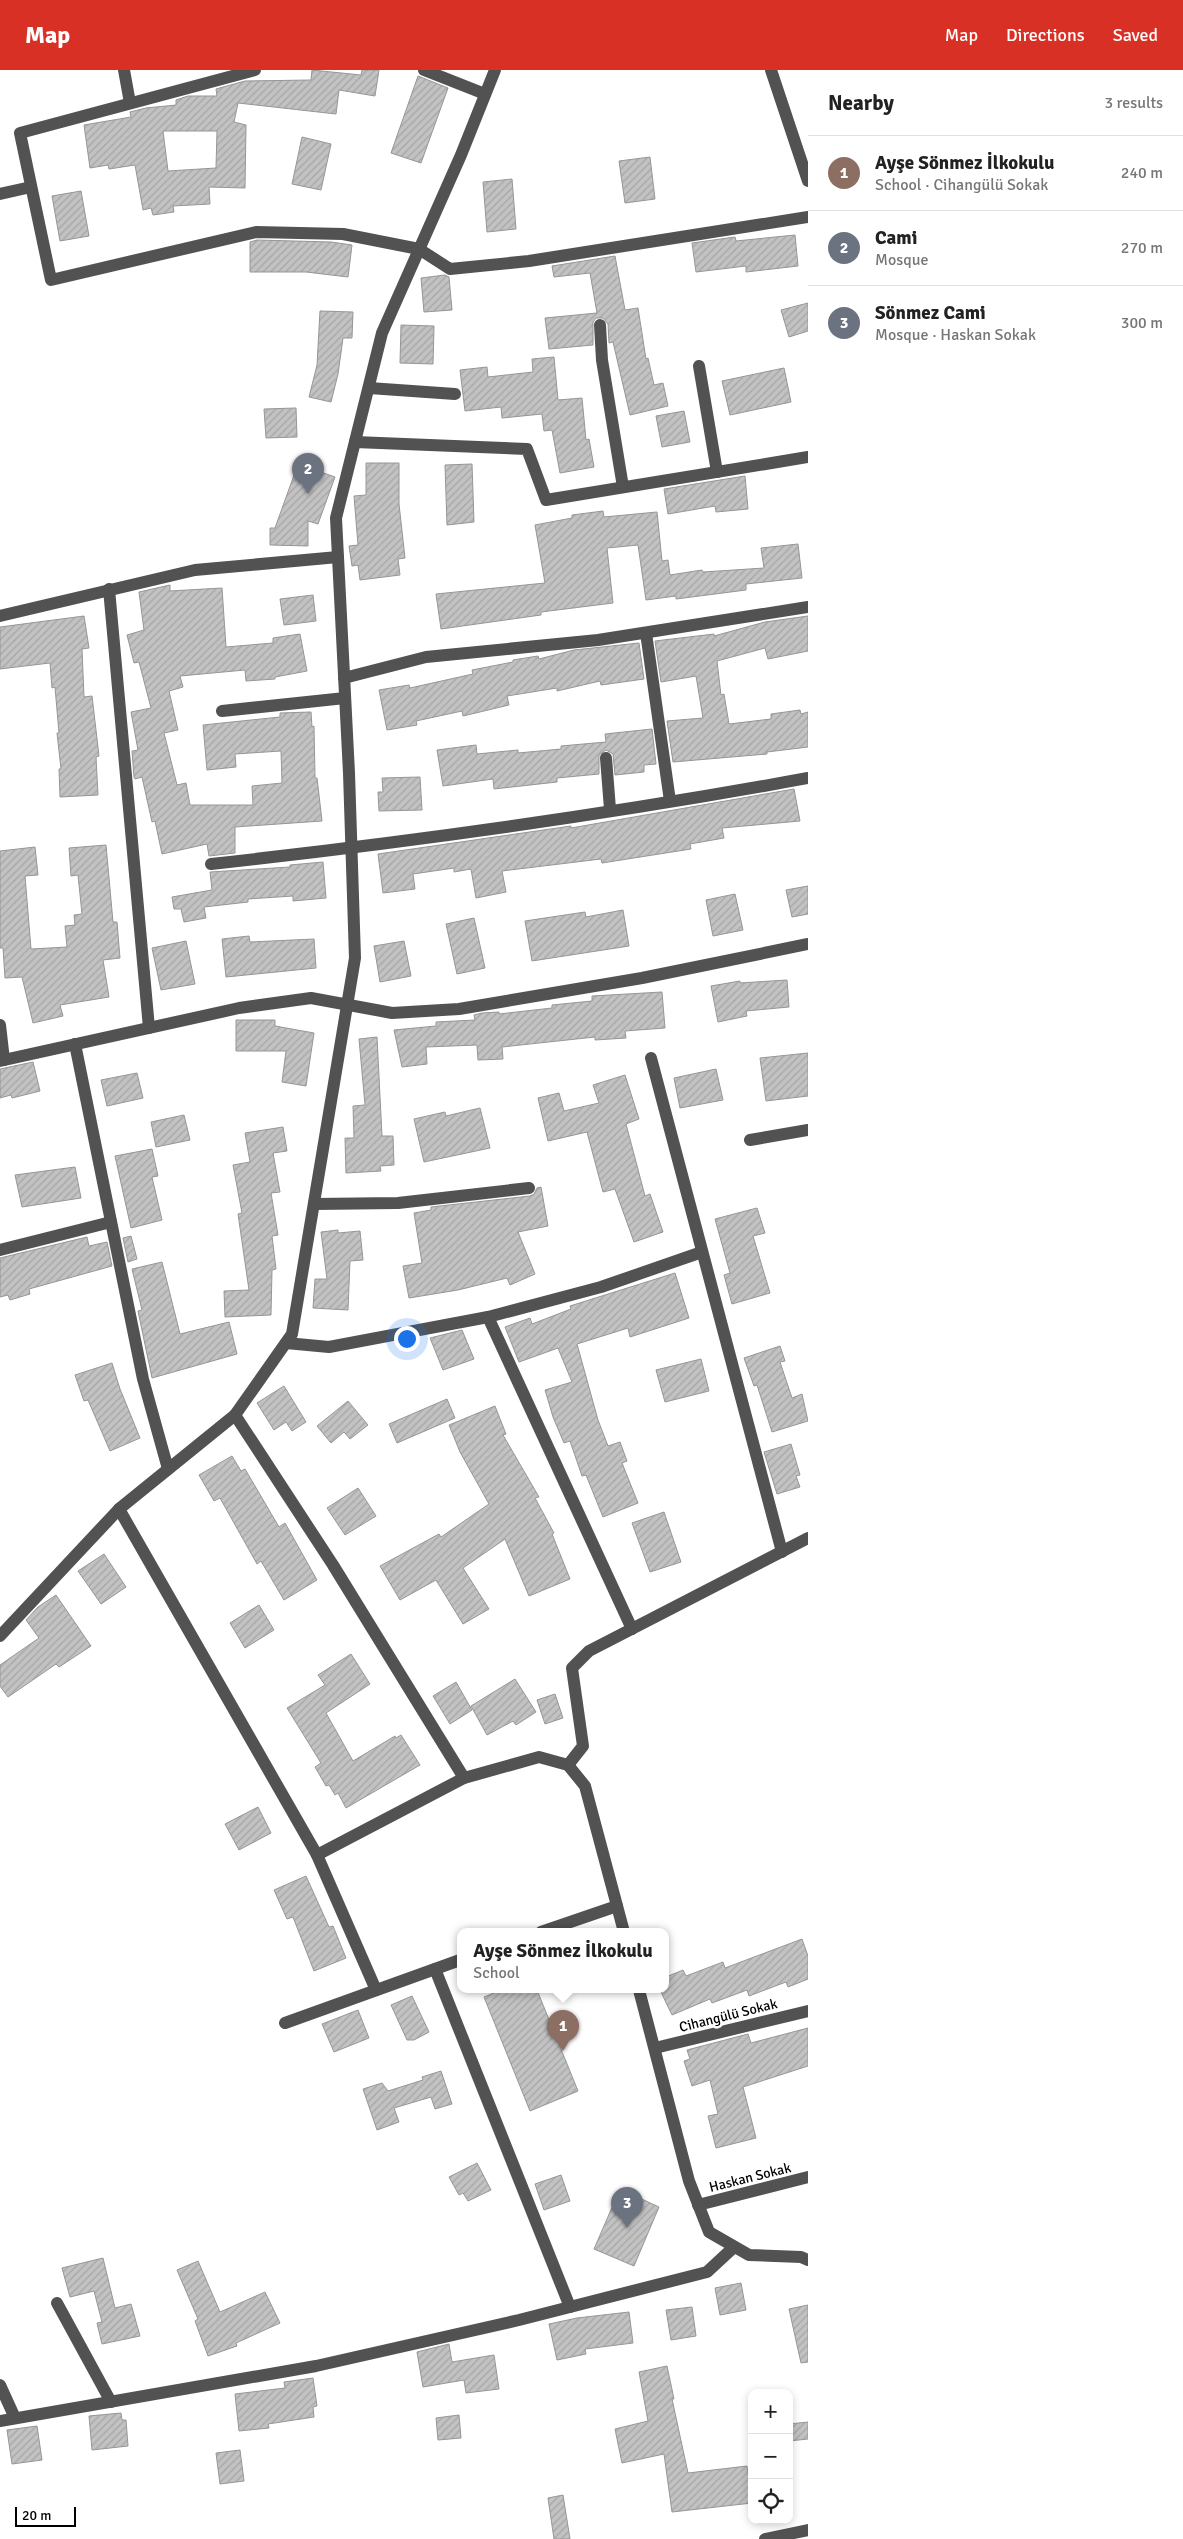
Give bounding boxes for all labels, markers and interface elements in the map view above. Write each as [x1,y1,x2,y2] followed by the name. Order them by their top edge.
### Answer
[25,20,70,50] text: Map
[945,24,978,46] text: Map
[1006,24,1085,46] text: Directions
[1113,24,1158,46] text: Saved
[828,90,894,116] text: Nearby
[1104,93,1163,113] text: 3 results
[875,151,1054,175] text: Ayşe Sönmez İlkokulu
[840,163,848,183] text: 1
[1121,163,1163,183] text: 240 m
[875,175,1048,195] text: School · Cihangülü Sokak
[875,226,917,250] text: Cami
[840,238,848,258] text: 2
[1121,238,1163,258] text: 270 m
[875,250,928,270] text: Mosque
[875,301,986,325] text: Sönmez Cami
[840,313,848,333] text: 3
[1121,313,1163,333] text: 300 m
[875,325,1036,345] text: Mosque · Haskan Sokak
[292,453,324,494] pin: 2
[394,1326,420,1352] your location
[457,1928,669,1993] popup
[473,1939,653,1963] text: Ayşe Sönmez İlkokulu
[473,1963,520,1983] text: School
[677,1995,779,2036] street label: Cihangülü Sokak
[547,2010,579,2051] pin: 1
[707,2159,793,2196] street label: Haskan Sokak
[611,2187,643,2228] pin: 3
[748,2389,793,2524] map controls
[748,2389,793,2434] button: +
[748,2434,793,2479] button: −
[748,2479,793,2524] button: locate
[15,2504,76,2527] scale bar
[22,2507,51,2524] text: 20 m

